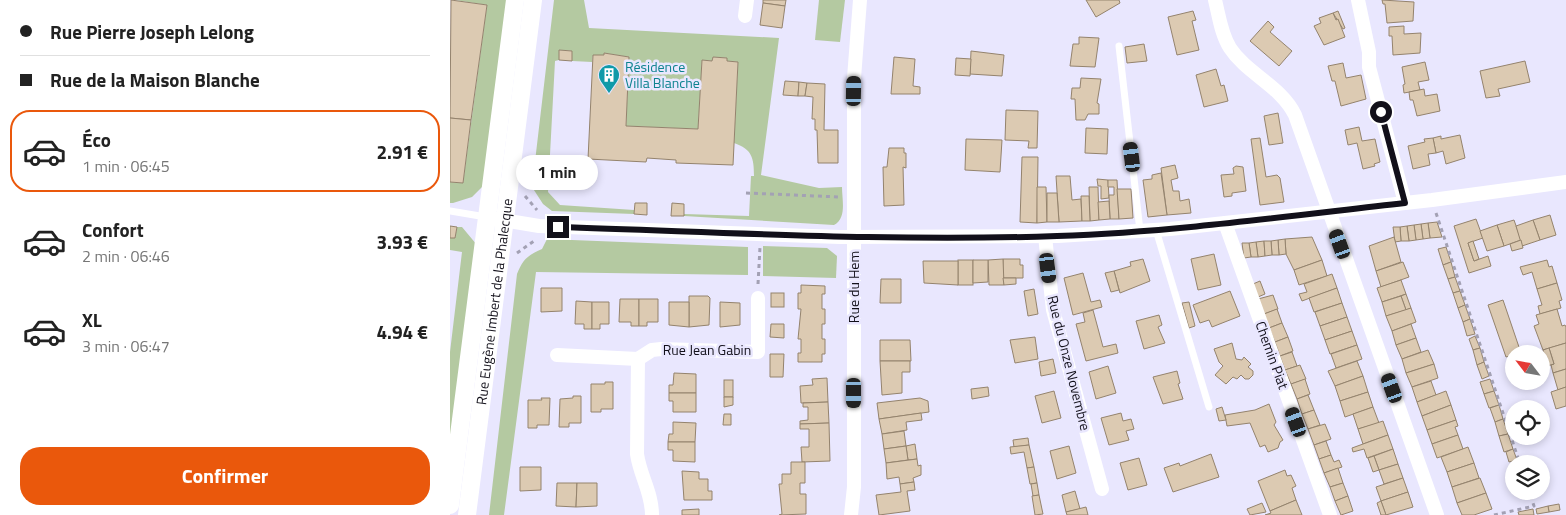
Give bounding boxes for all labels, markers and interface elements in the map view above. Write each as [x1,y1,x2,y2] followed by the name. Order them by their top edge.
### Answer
[50,17,254,46] text: Rue Pierre Joseph Lelong
[625,56,700,93] place label: Résidence Villa Blanche
[597,63,621,94] building icon: Résidence Villa Blanche
[50,65,260,94] text: Rue de la Maison Blanche
[846,76,861,106] car
[1370,101,1392,123] route start
[82,125,111,154] text: Éco
[22,129,67,174] icon: car
[376,137,428,166] text: 2.91 €
[1122,141,1141,173] car
[82,154,170,178] text: 1 min · 06:45
[517,154,599,190] callout: 1 min
[538,160,576,184] text: 1 min
[470,197,517,406] street label: Rue Eugène Imbert de la Phalecque
[82,215,144,244] text: Confort
[547,216,569,238] route end
[22,219,67,264] icon: car
[376,227,428,256] text: 3.93 €
[1327,227,1352,261] car
[82,244,170,268] text: 2 min · 06:46
[843,251,864,323] street label: Rue du Hem
[1038,252,1057,284] car
[1043,293,1096,433] street label: Rue du Onze Novembre
[82,305,102,334] text: XL
[22,309,67,354] icon: car
[376,317,428,346] text: 4.94 €
[1250,318,1294,392] street label: Chemin Piat
[82,334,170,358] text: 3 min · 06:47
[663,339,751,360] street label: Rue Jean Gabin
[1505,345,1550,390] north arrow
[1505,345,1550,500] map controls
[1379,371,1404,405] car
[846,378,861,408] car
[1505,400,1550,445] button: locate
[1283,405,1308,439] car
[20,447,430,505] button: Confirmer
[1505,455,1550,500] button: layers

